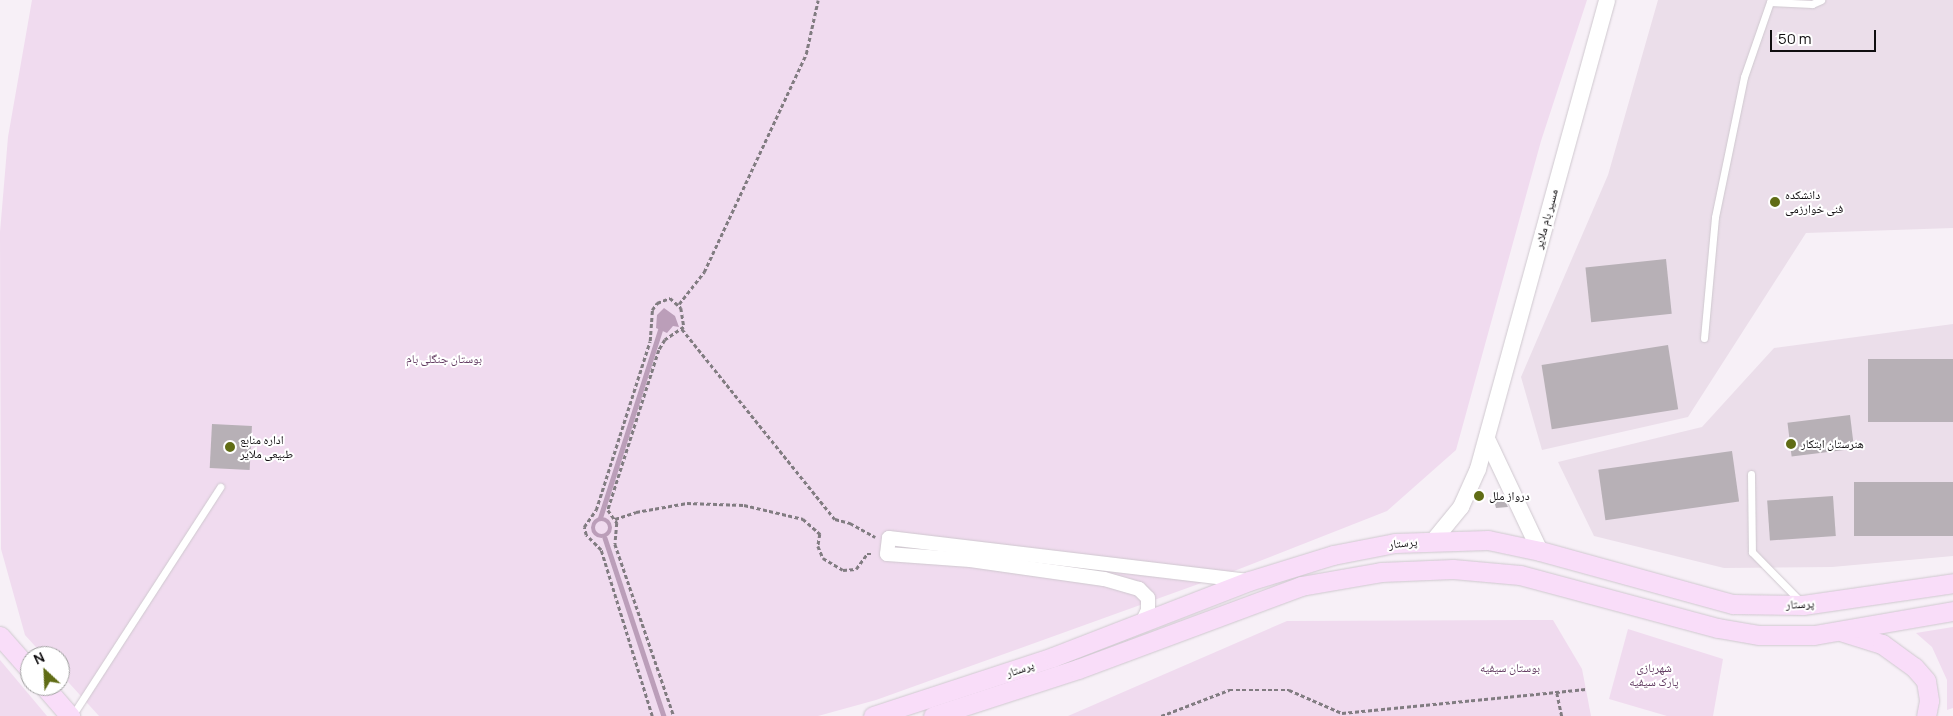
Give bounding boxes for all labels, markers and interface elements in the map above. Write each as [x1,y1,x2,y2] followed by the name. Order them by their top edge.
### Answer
[1773,20,1879,52] scale bar
[1778,28,1812,49] text: 50 m
[1531,188,1561,250] street label: مسیر بام ملایر
[1785,188,1843,216] place label: دانشکده فنی خوارزمی
[1769,196,1781,208] marker: دانشکده فنی خوارزمی
[406,352,482,366] park label: بوستان جنگلی بام
[240,433,293,461] place label: اداره منابع طبیعی ملایر
[1801,437,1864,451] place label: هنرستان ابتکار
[1785,438,1797,450] marker: هنرستان ابتکار
[224,441,236,453] marker: اداره منابع طبیعی ملایر
[1489,489,1530,503] place label: درواز ملل
[1473,490,1485,502] marker: درواز ملل
[1388,534,1418,552] street label: پرستار
[1785,596,1815,612] street label: پرستار
[20,646,70,696] north arrow
[30,647,47,669] text: N
[1004,657,1036,681] street label: پرستار
[1480,661,1540,675] park label: بوستان سیفیه
[1629,661,1679,689] park label: شهربازی پارک سیفیه

